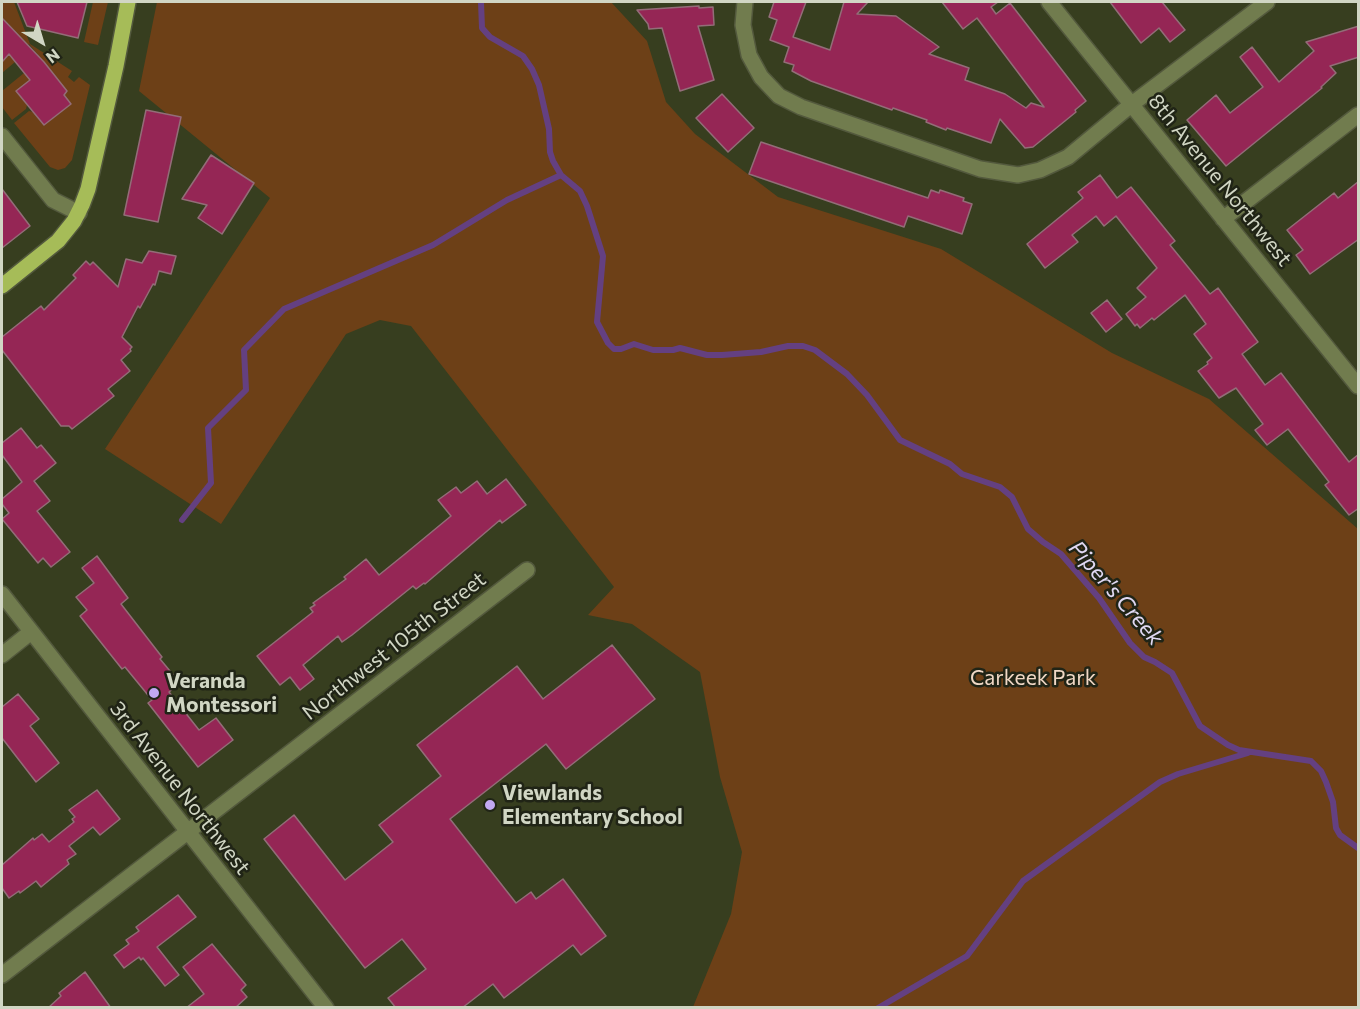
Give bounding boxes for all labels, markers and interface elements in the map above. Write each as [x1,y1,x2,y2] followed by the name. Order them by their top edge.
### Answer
[12,12,72,72] north arrow
[43,45,64,68] text: N
[1143,89,1297,271] street label: 8th Avenue Northwest
[1063,535,1169,651] water label: Piper's Creek
[297,567,491,725] street label: Northwest 105th Street
[970,665,1096,691] park label: Carkeek Park
[166,668,277,718] place label: Veranda Montessori
[147,686,161,700] marker: Veranda Montessori
[105,696,255,880] street label: 3rd Avenue Northwest
[502,780,683,830] place label: Viewlands Elementary School
[483,798,497,812] marker: Viewlands Elementary School

